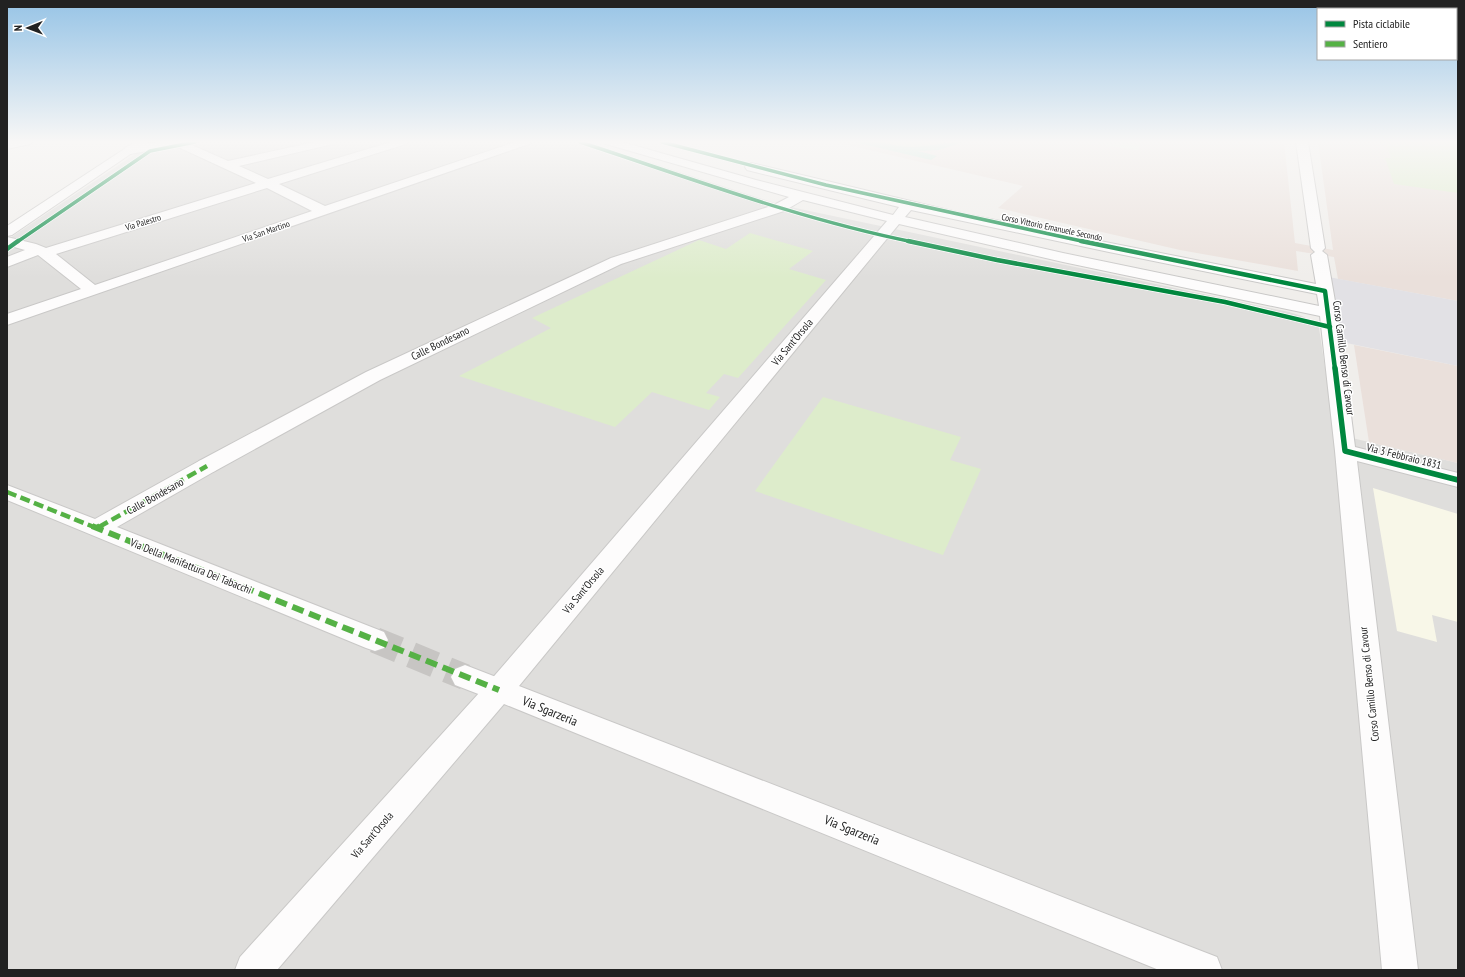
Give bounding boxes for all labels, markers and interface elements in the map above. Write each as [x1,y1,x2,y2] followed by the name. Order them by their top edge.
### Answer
[8,8,48,48] north arrow
[1317,8,1457,60] legend
[1353,16,1410,31] text: Pista ciclabile
[11,25,25,31] text: N
[1353,36,1388,51] text: Sentiero
[123,211,162,233] street label: Via Palestro
[1001,211,1103,243] street label: Corso Vittorio Emanuele Secondo
[240,218,291,245] street label: Via San Martino
[1330,300,1358,416] street label: Corso Camillo Benso di Cavour
[768,316,816,369] street label: Via Sant'Orsola
[409,323,472,363] street label: Calle Bondesano
[1364,440,1443,472] street label: Via 3 Febbraio 1831
[124,474,186,517] street label: Calle Bondesano
[127,535,254,597] street label: Via Della Manifattura Dei Tabacchi
[559,564,607,617] street label: Via Sant'Orsola
[1356,626,1382,742] street label: Corso Camillo Benso di Cavour
[519,692,580,730] street label: Via Sgarzeria
[347,809,396,862] street label: Via Sant'Orsola
[821,811,882,849] street label: Via Sgarzeria

